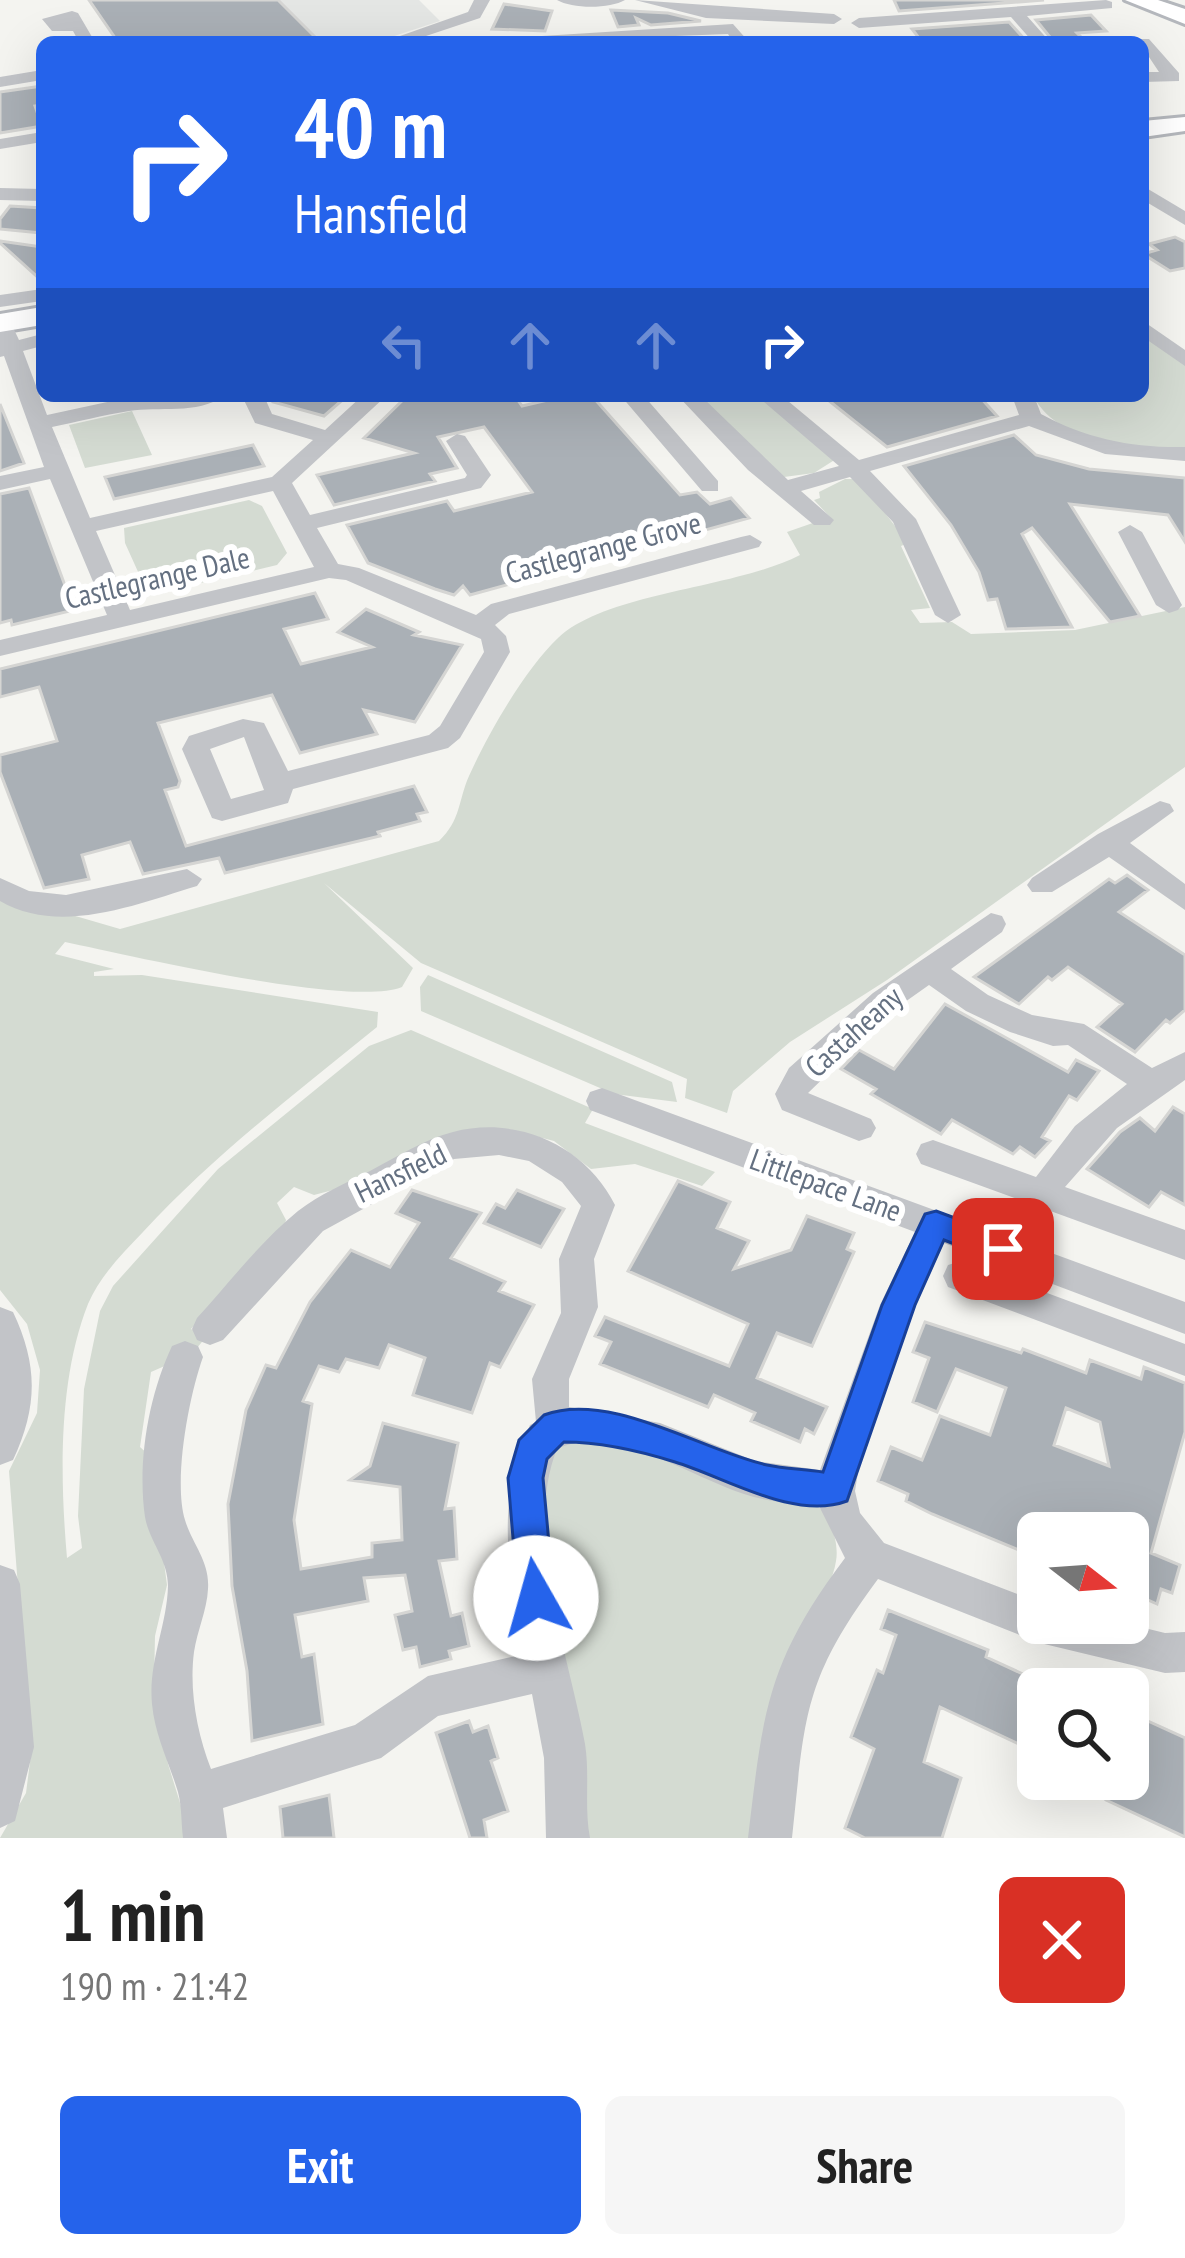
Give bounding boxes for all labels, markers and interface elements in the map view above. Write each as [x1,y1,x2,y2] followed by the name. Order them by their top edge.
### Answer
[294,72,447,181] text: 40 m
[96,84,252,240] icon: right
[294,178,468,248] text: Hansfield
[371,312,437,378] icon: left
[497,312,563,378] icon: ahead
[623,312,689,378] icon: ahead
[749,312,815,378] icon: right
[501,502,705,592] street label: Castlegrange Grove
[61,537,253,617] street label: Castlegrange Dale
[796,977,910,1085] street label: Castaheany
[348,1133,452,1211] street label: Hansfield
[745,1139,907,1229] street label: Littlepace Lane
[952,1198,1054,1300] pin
[970,1216,1036,1282] icon: arrive
[1017,1512,1149,1644] north arrow
[1017,1512,1149,1800] map controls
[473,1535,599,1661] position arrow
[1017,1668,1149,1800] button: search
[60,1868,205,1961] text: 1 min
[999,1877,1125,2003] button: close
[60,1960,249,2011] text: 190 m · 21:42
[60,2096,581,2234] button: Exit
[605,2096,1125,2234] button: Share

